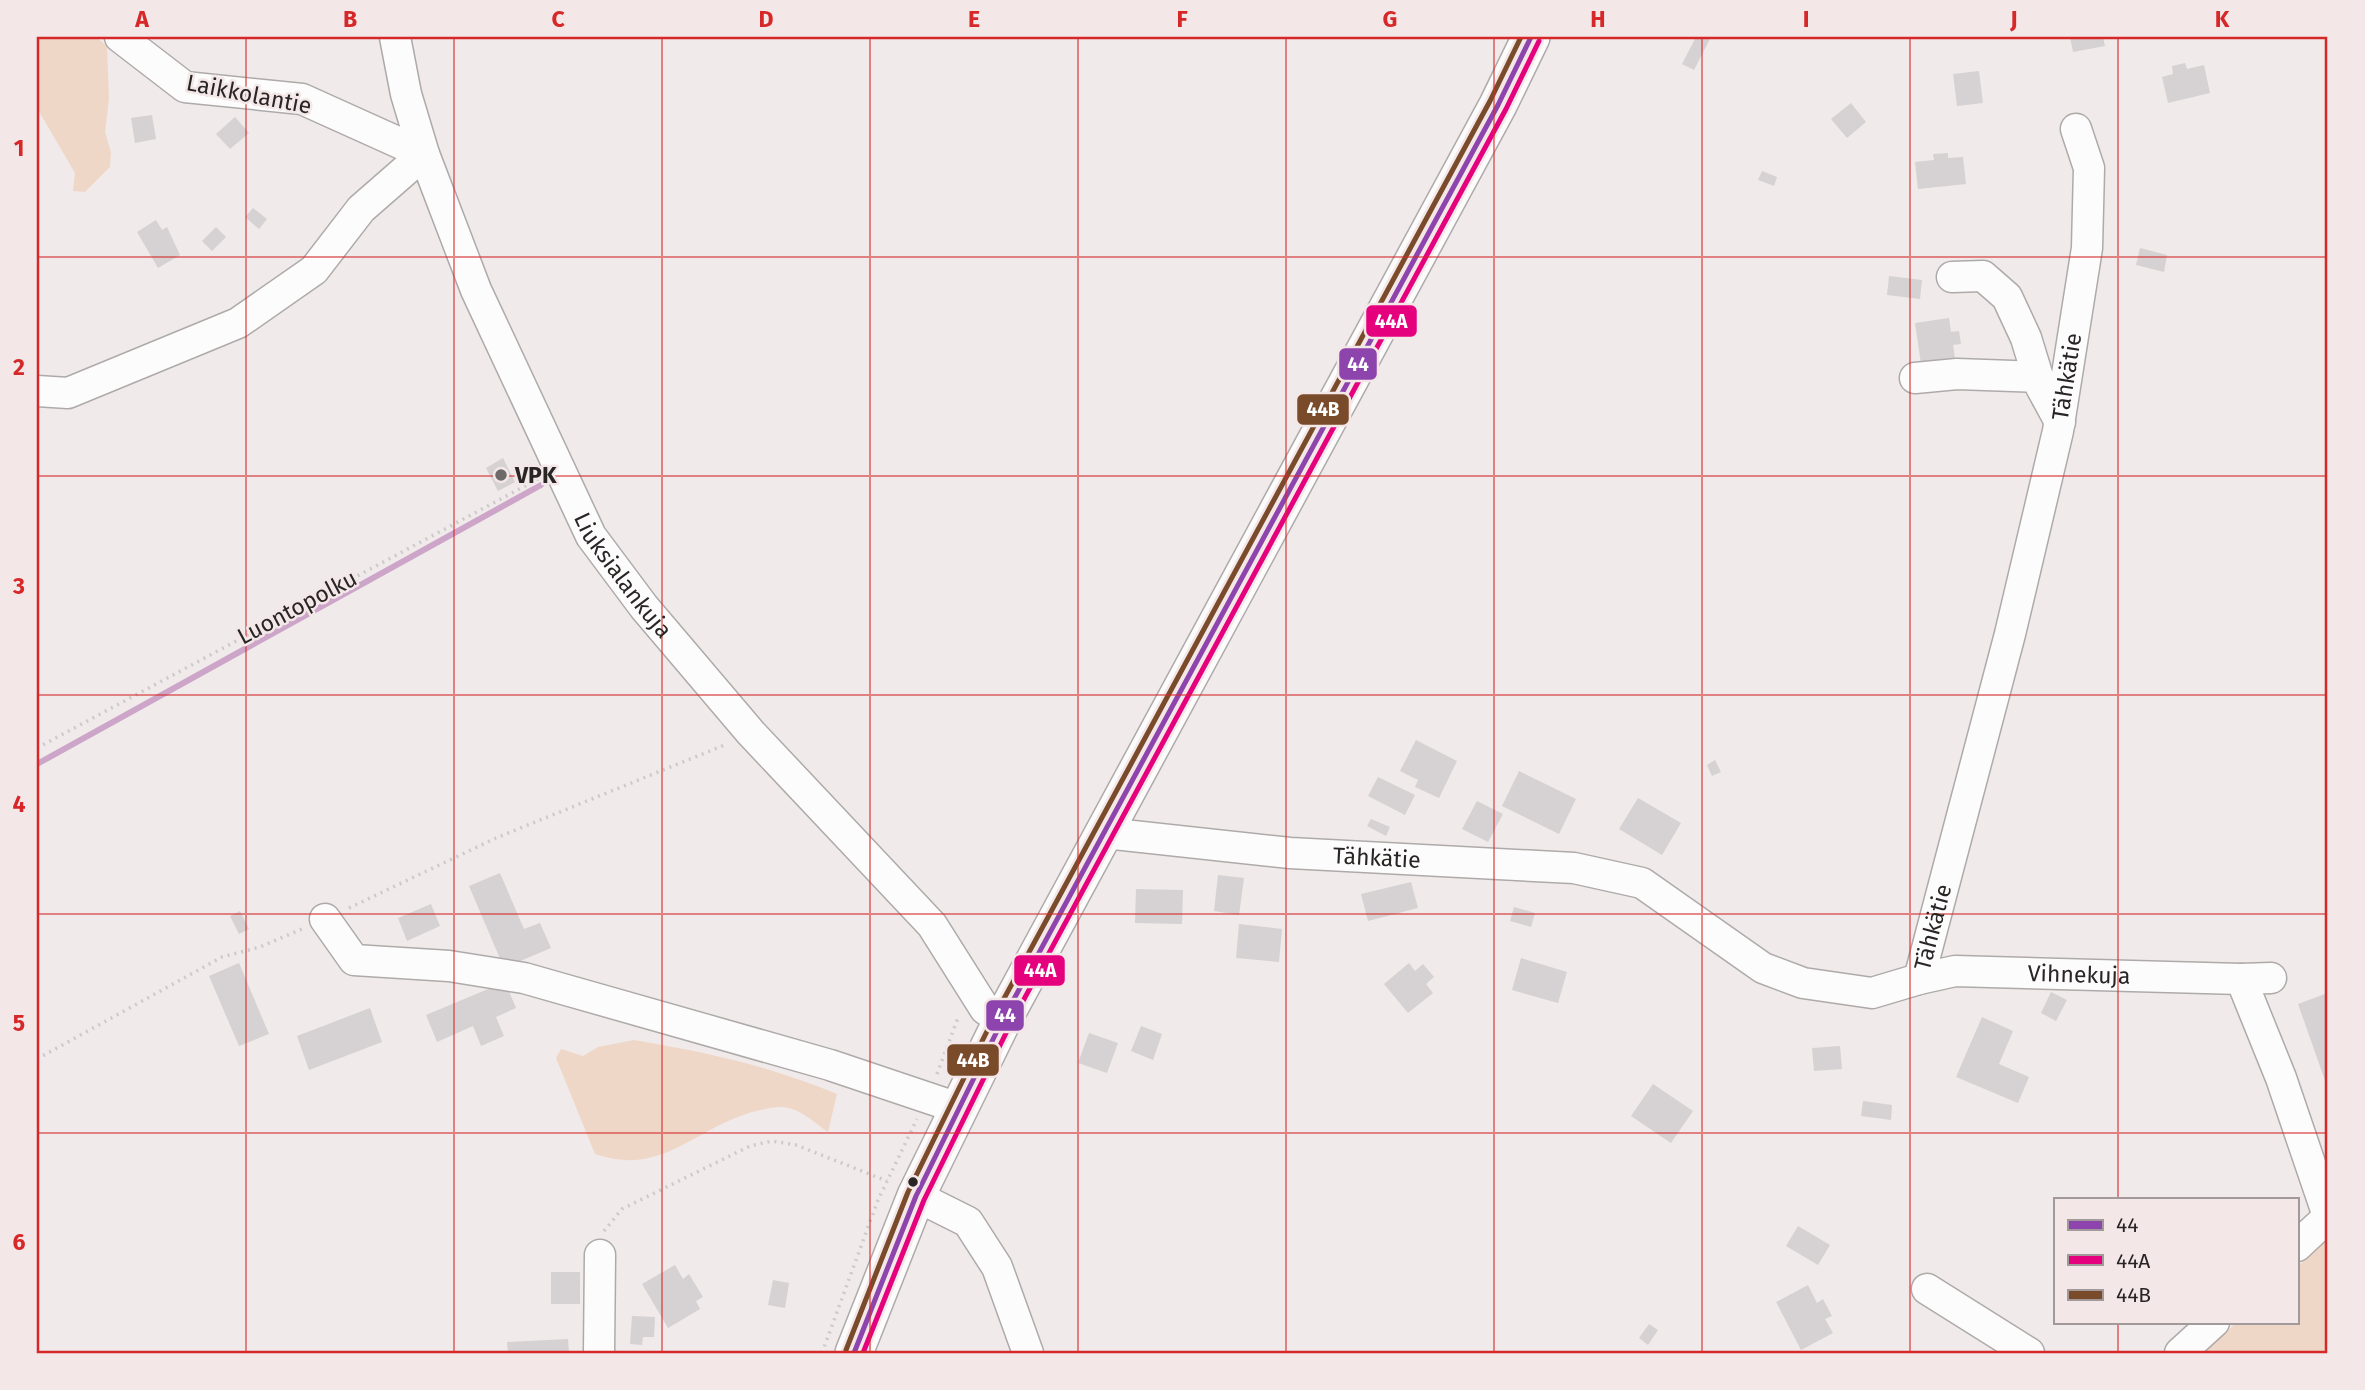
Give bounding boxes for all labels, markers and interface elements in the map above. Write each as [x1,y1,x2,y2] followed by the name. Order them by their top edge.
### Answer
[134,5,149,33] text: A
[343,5,357,33] text: B
[551,5,565,33] text: C
[759,5,774,33] text: D
[968,5,980,33] text: E
[1176,5,1188,33] text: F
[1383,5,1397,33] text: G
[1590,5,1606,33] text: H
[1803,5,1809,33] text: I
[2009,5,2018,33] text: J
[2215,5,2230,33] text: K
[184,68,314,120] street label: Laikkolantie
[14,134,24,162] text: 1
[1365,304,1418,338] line badge: 44A
[1375,310,1408,333] text: 44A
[2046,331,2087,422] street label: Tähkätie
[1338,347,1378,381] line badge: 44
[13,353,25,381] text: 2
[1347,353,1369,376] text: 44
[1296,393,1350,426] line badge: 44B
[1306,398,1340,421] text: 44B
[514,461,557,489] place label: VPK
[493,467,509,483] marker: VPK
[568,508,678,644] street label: Liuksialankuja
[232,564,362,650] street label: Luontopolku
[12,572,25,600] text: 3
[13,790,26,818] text: 4
[1332,841,1422,874] street label: Tähkätie
[1908,881,1957,973] street label: Tähkätie
[1013,954,1066,987] line badge: 44A
[1024,959,1057,982] text: 44A
[2027,959,2131,990] street label: Vihnekuja
[985,999,1025,1032] line badge: 44
[994,1004,1016,1027] text: 44
[13,1009,25,1037] text: 5
[946,1043,1000,1077] line badge: 44B
[956,1049,990,1072] text: 44B
[906,1175,920,1189] unlabelled marker
[2054,1198,2298,1324] legend
[2116,1212,2138,1238] text: 44
[13,1228,26,1256] text: 6
[2116,1248,2150,1274] text: 44A
[2116,1282,2151,1308] text: 44B

